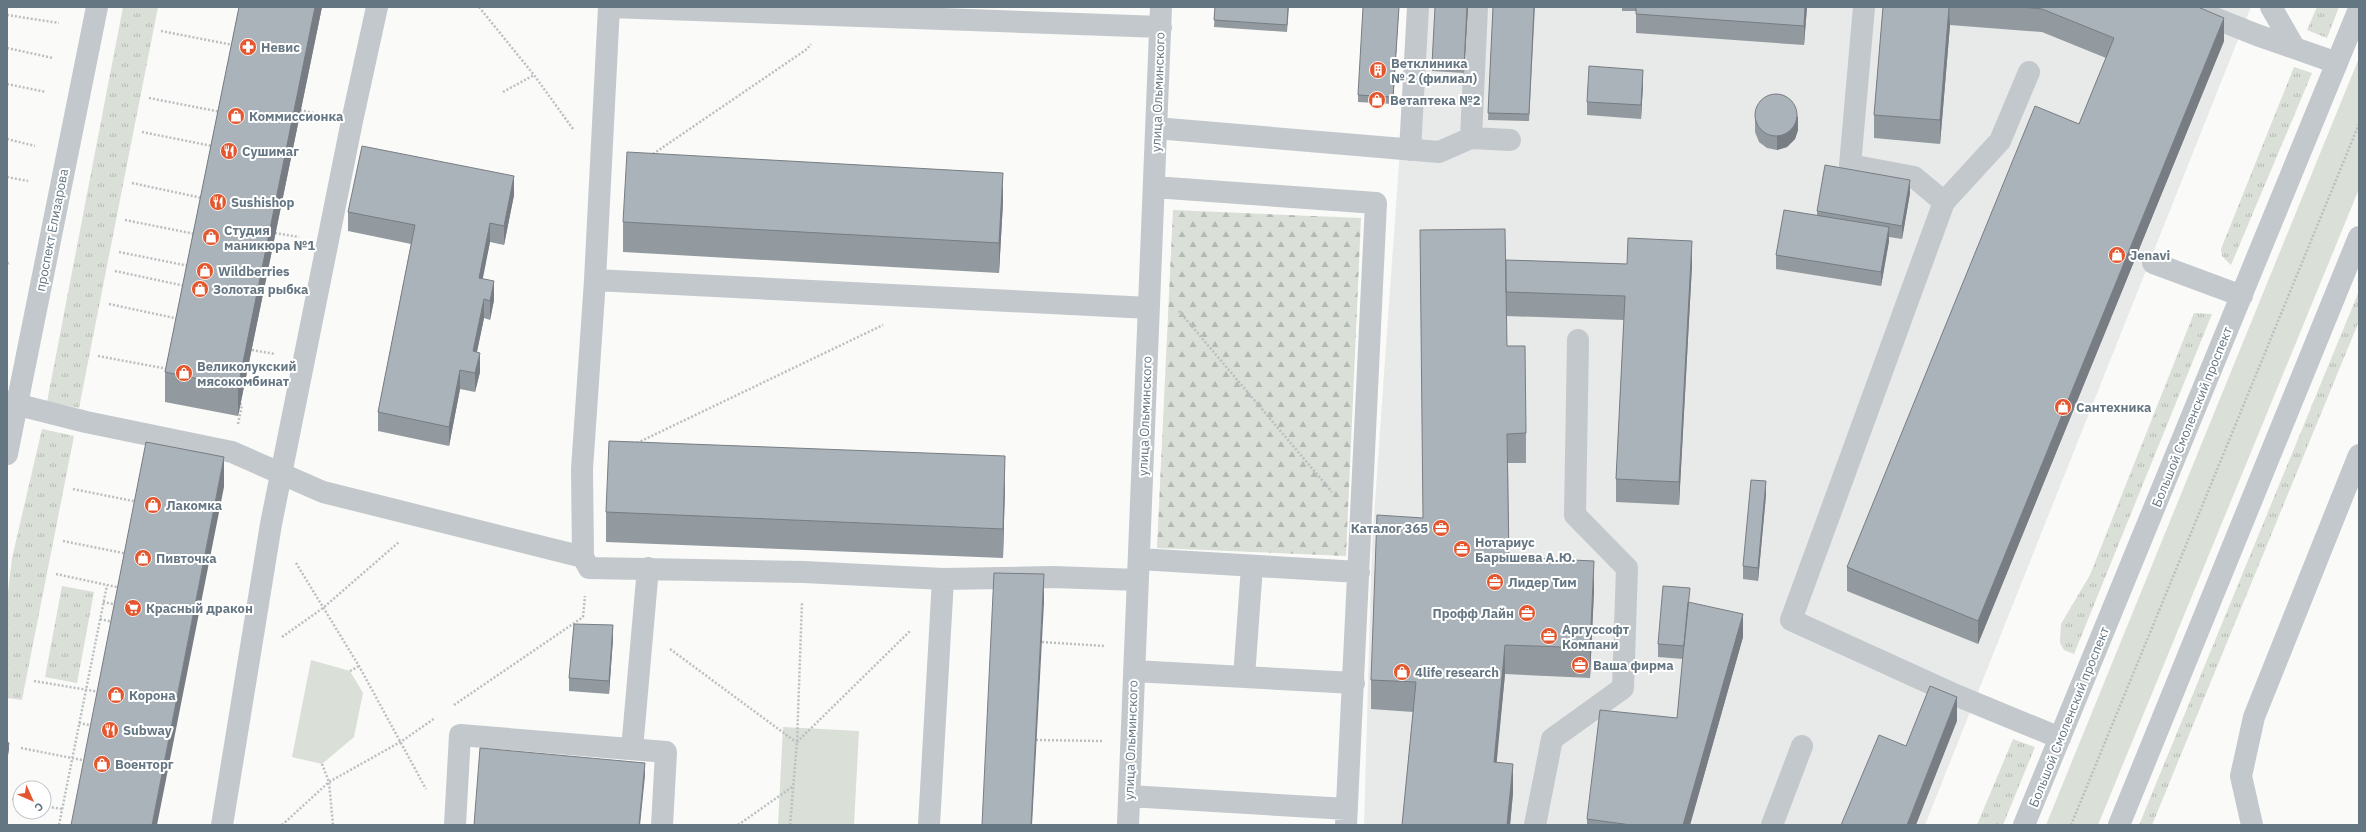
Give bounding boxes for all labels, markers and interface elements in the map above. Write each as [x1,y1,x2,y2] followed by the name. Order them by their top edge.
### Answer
[1147,32,1169,152] street label: улица Ольминского
[238,37,258,57] pharmacy icon: Невис
[261,39,300,56] place label: Невис
[1391,55,1477,87] place label: Ветклиника № 2 (филиал)
[1368,60,1388,80] building icon: Ветклиника № 2 (филиал)
[1367,90,1387,110] shop icon: Ветаптека №2
[1390,92,1481,109] place label: Ветаптека №2
[226,106,246,126] shop icon: Коммиссионка
[249,108,343,125] place label: Коммиссионка
[219,141,239,161] restaurant icon: Сушимаг
[242,143,299,160] place label: Сушимаг
[32,167,72,293] street label: проспект Елизарова
[208,192,228,212] restaurant icon: Sushishop
[231,194,295,211] place label: Sushishop
[224,222,315,254] place label: Студия маникюра №1
[201,227,221,247] shop icon: Студия маникюра №1
[2107,245,2127,265] shop icon: Jenavi
[2130,247,2170,264] place label: Jenavi
[195,261,215,281] shop icon: Wildberries
[218,263,290,280] place label: Wildberries
[190,279,210,299] shop icon: Золотая рыбка
[213,281,309,298] place label: Золотая рыбка
[2148,324,2236,510] street label: Большой Смоленский проспект
[1134,356,1156,476] street label: улица Ольминского
[197,358,296,390] place label: Великолукский мясокомбинат
[174,363,194,383] shop icon: Великолукский мясокомбинат
[2053,397,2073,417] shop icon: Сантехника
[2076,399,2151,416] place label: Сантехника
[143,495,163,515] shop icon: Лакомка
[166,497,222,514] place label: Лакомка
[1431,518,1451,538] office icon: Каталог 365
[1351,520,1428,537] place label: Каталог 365
[1475,534,1576,566] place label: Нотариус Барышева А.Ю.
[1452,539,1472,559] office icon: Нотариус Барышева А.Ю.
[133,548,153,568] shop icon: Пивточка
[156,550,217,567] place label: Пивточка
[1485,572,1505,592] office icon: Лидер Тим
[1508,574,1577,591] place label: Лидер Тим
[123,598,143,618] supermarket icon: Красный дракон
[146,600,253,617] place label: Красный дракон
[1517,603,1537,623] office icon: Профф Лайн
[1433,605,1514,622] place label: Профф Лайн
[1562,621,1630,653] place label: Аргуссофт Компани
[2025,624,2113,810] street label: Большой Смоленский проспект
[1539,626,1559,646] office icon: Аргуссофт Компани
[1570,655,1590,675] office icon: Ваша фирма
[1593,657,1674,674] place label: Ваша фирма
[1392,662,1412,682] shop icon: 4life research
[1415,664,1499,681] place label: 4life research
[1120,680,1142,800] street label: улица Ольминского
[106,685,126,705] shop icon: Корона
[129,687,176,704] place label: Корона
[100,720,120,740] restaurant icon: Subway
[123,722,172,739] place label: Subway
[92,754,112,774] shop icon: Военторг
[115,756,174,773] place label: Военторг
[12,780,52,820] north arrow
[32,800,47,815] text: С

